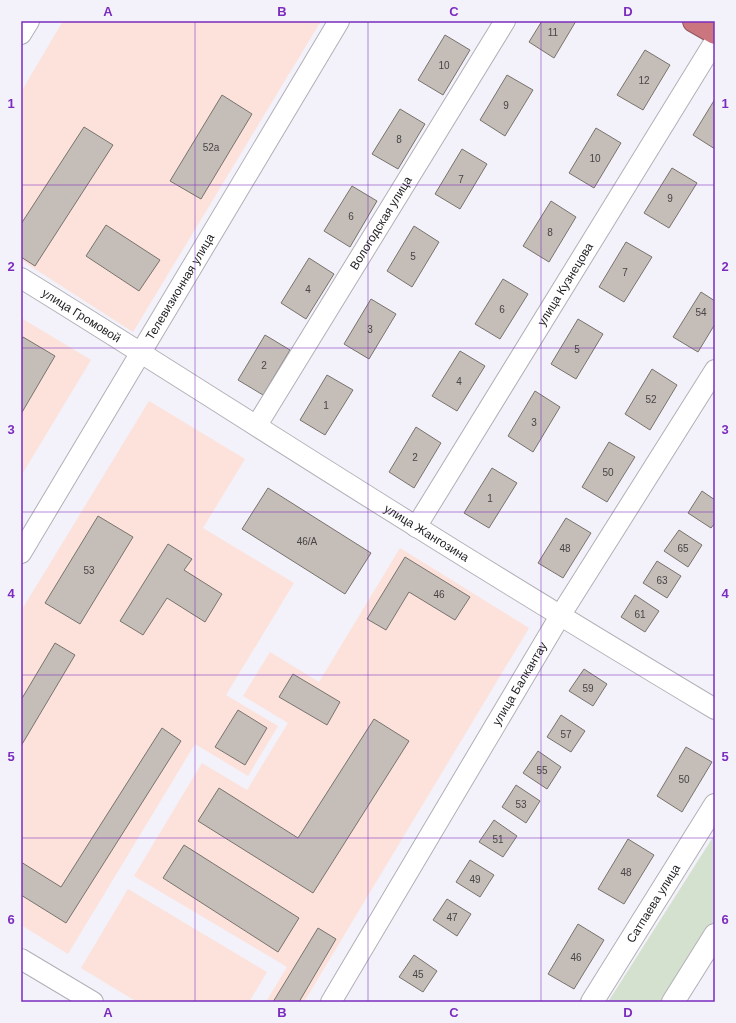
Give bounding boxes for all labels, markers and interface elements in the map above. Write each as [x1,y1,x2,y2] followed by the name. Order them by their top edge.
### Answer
[103,4,113,19] text: A
[277,4,287,19] text: B
[449,4,459,19] text: C
[623,4,633,19] text: D
[548,27,559,38] house number: 11
[438,60,450,71] house number: 10
[638,75,650,86] house number: 12
[7,96,15,111] text: 1
[721,96,729,111] text: 1
[503,100,509,111] house number: 9
[396,134,402,145] house number: 8
[203,142,220,153] house number: 52а
[589,153,601,164] house number: 10
[347,174,415,272] street label: Вологодская улица
[458,174,464,185] house number: 7
[667,193,673,204] house number: 9
[348,211,354,222] house number: 6
[547,227,553,238] house number: 8
[143,231,217,343] street label: Телевизионная улица
[535,240,596,328] street label: улица Кузнецова
[410,251,416,262] house number: 5
[7,259,15,274] text: 2
[721,259,729,274] text: 2
[622,267,628,278] house number: 7
[305,284,311,295] house number: 4
[39,286,123,345] street label: улица Громовой
[499,304,505,315] house number: 6
[695,307,707,318] house number: 54
[367,324,373,335] house number: 3
[574,344,580,355] house number: 5
[261,360,267,371] house number: 2
[456,376,462,387] house number: 4
[645,394,657,405] house number: 52
[323,400,329,411] house number: 1
[531,417,537,428] house number: 3
[7,422,15,437] text: 3
[721,422,729,437] text: 3
[412,452,418,463] house number: 2
[602,467,614,478] house number: 50
[487,493,493,504] house number: 1
[382,501,472,565] street label: улица Жангозина
[297,536,318,547] house number: 46/А
[559,543,571,554] house number: 48
[677,543,689,554] house number: 65
[83,565,95,576] house number: 53
[656,575,668,586] house number: 63
[7,586,15,601] text: 4
[721,586,729,601] text: 4
[433,589,445,600] house number: 46
[634,609,646,620] house number: 61
[490,639,550,728] street label: улица Балкантау
[582,683,594,694] house number: 59
[560,729,572,740] house number: 57
[7,749,15,764] text: 5
[721,749,729,764] text: 5
[536,765,548,776] house number: 55
[678,774,690,785] house number: 50
[515,799,527,810] house number: 53
[492,834,504,845] house number: 51
[624,861,683,945] street label: Сатпаева улица
[620,867,632,878] house number: 48
[469,874,481,885] house number: 49
[7,912,15,927] text: 6
[446,912,458,923] house number: 47
[721,912,729,927] text: 6
[570,952,582,963] house number: 46
[412,969,424,980] house number: 45
[103,1005,113,1020] text: A
[277,1005,287,1020] text: B
[449,1005,459,1020] text: C
[623,1005,633,1020] text: D

